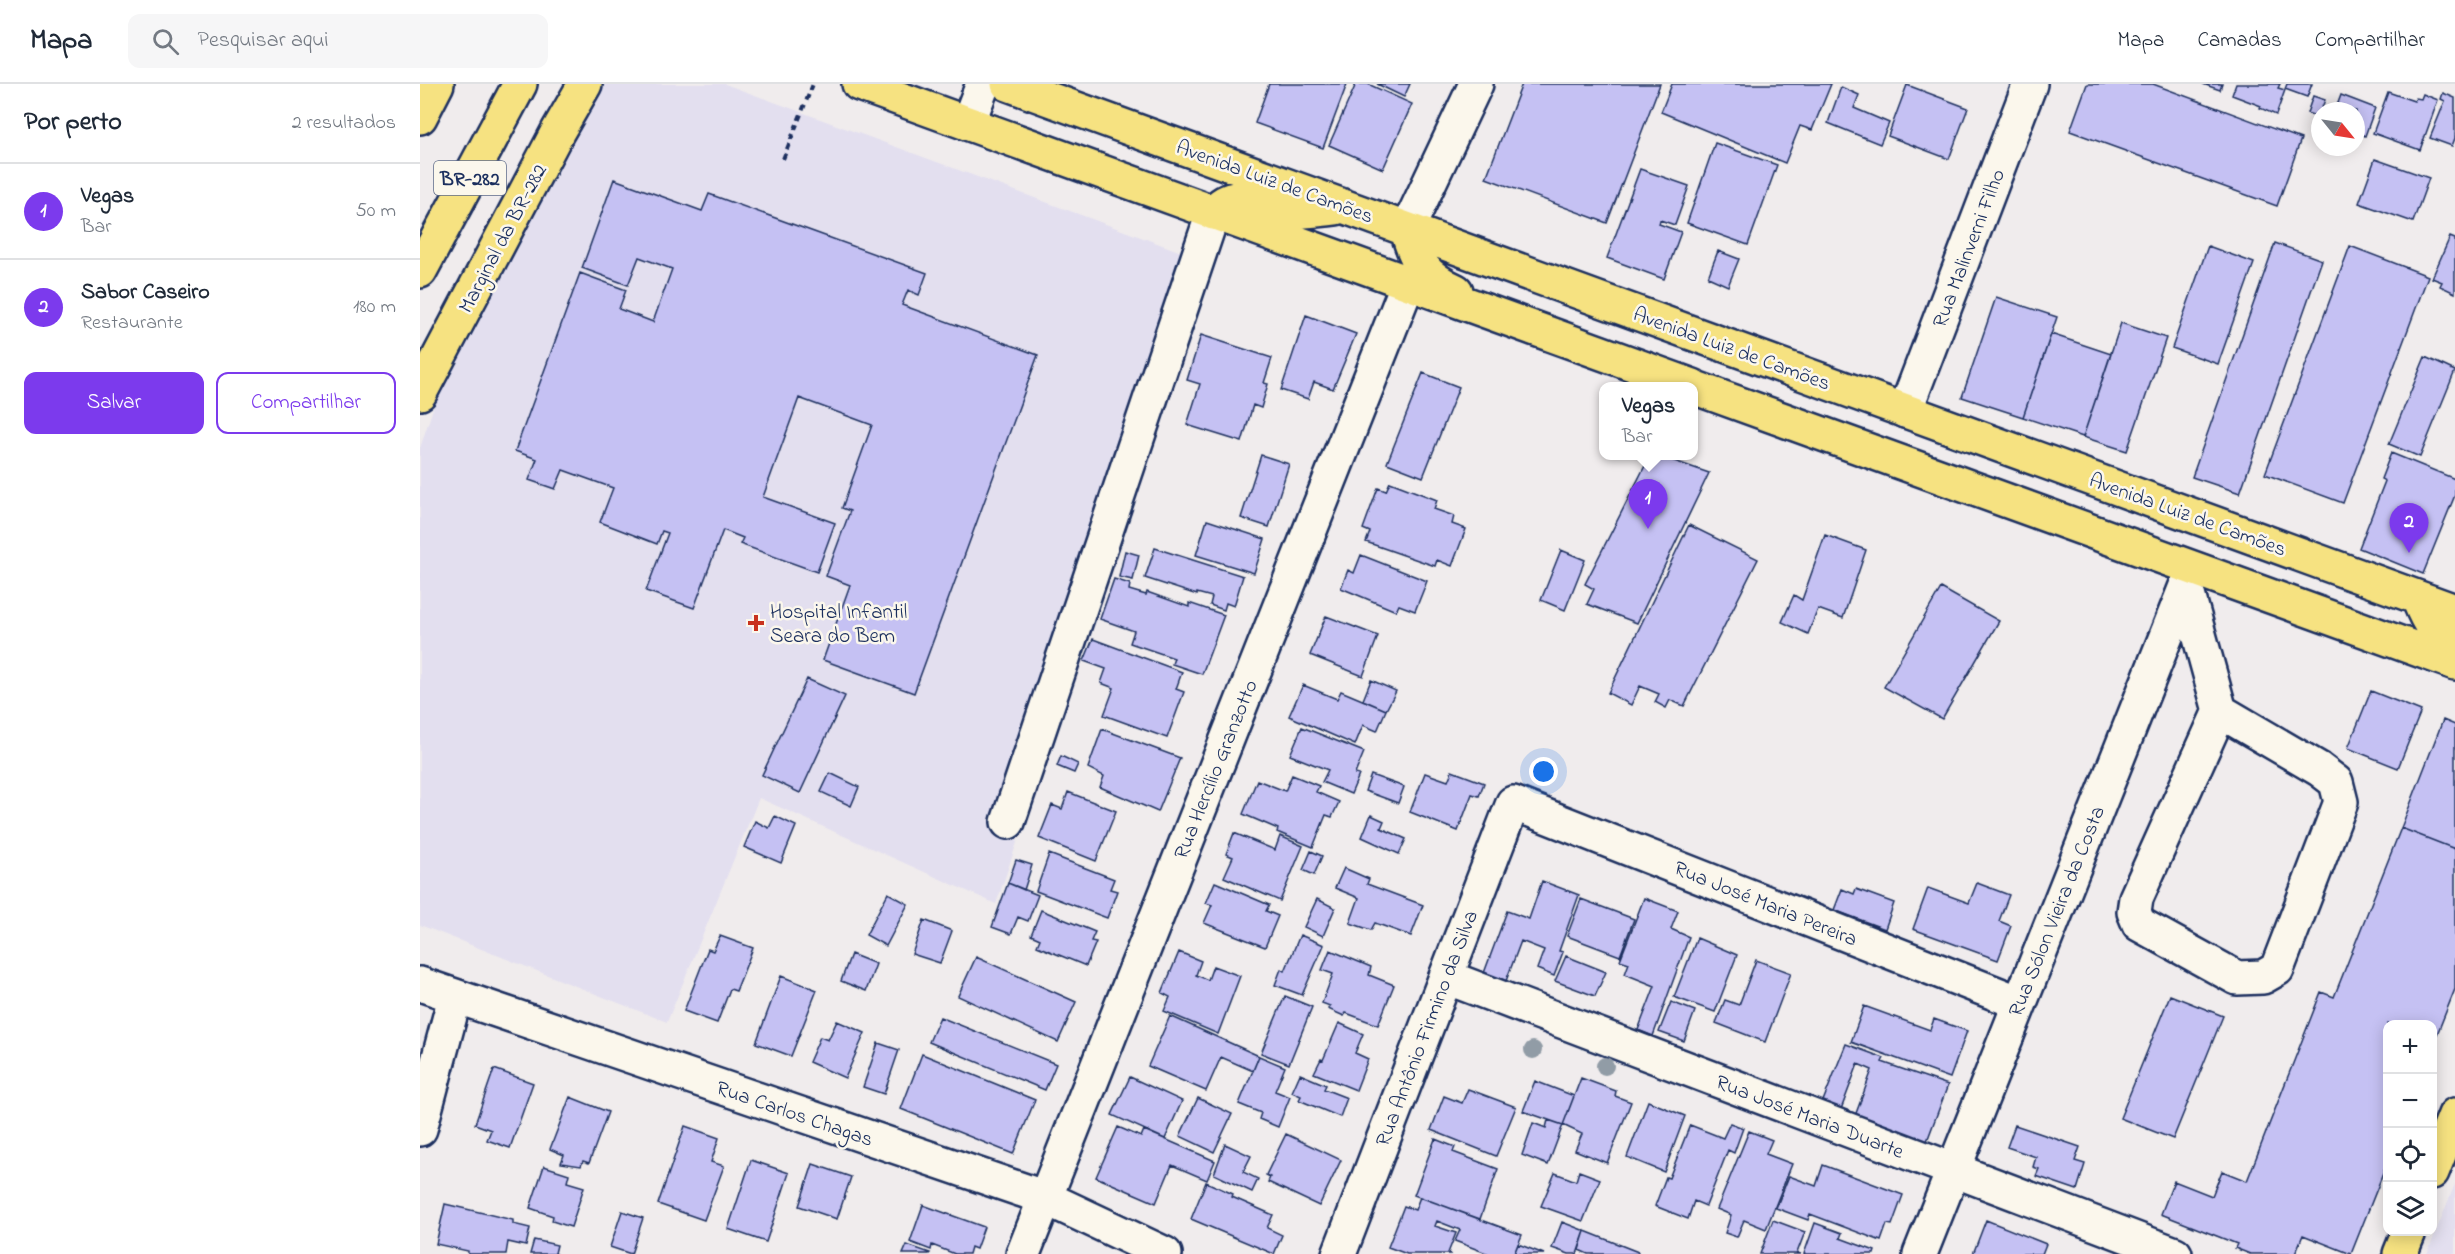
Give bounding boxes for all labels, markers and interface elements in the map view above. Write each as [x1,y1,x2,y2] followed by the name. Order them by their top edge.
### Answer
[128,14,548,68] search box
[30,21,92,62] text: Mapa
[149,25,182,58] icon: search
[197,25,328,57] text: Pesquisar aqui
[2118,26,2164,56] text: Mapa
[2197,26,2282,56] text: Camadas
[2315,26,2425,56] text: Compartilhar
[2311,102,2365,156] north arrow
[24,104,122,142] text: Por perto
[292,109,396,138] text: 2 resultados
[1172,133,1377,233] street label: Avenida Luiz de Camões
[452,159,558,320] street label: Marginal da BR-282
[434,161,506,195] road number: BR-282
[1926,165,2014,332] street label: Rua Malinverni Filho
[81,181,134,213] text: Vegas
[40,197,47,226] text: 1
[355,197,396,226] text: 50 m
[81,213,111,242] text: Bar
[81,277,210,309] text: Sabor Caseiro
[39,293,48,322] text: 2
[353,293,396,322] text: 180 m
[1629,300,1834,400] street label: Avenida Luiz de Camões
[81,309,183,338] text: Restaurante
[24,372,204,434] button: Salvar
[216,372,396,434] button: Compartilhar
[1599,382,1698,460] popup
[1622,391,1675,423] text: Vegas
[1622,423,1652,452] text: Bar
[2085,466,2290,566] street label: Avenida Luiz de Camões
[1628,480,1668,529] pin: 1
[2390,504,2428,553] pin: 2
[770,598,907,652] place label: Hospital Infantil Seara do Bem
[747,614,765,632] marker: Hospital Infantil Seara do Bem
[1167,676,1267,864] street label: Rua Hercílio Granzotto
[1529,757,1558,786] your location
[2002,802,2114,1022] street label: Rua Sólon Vieira da Costa
[1669,854,1862,955] street label: Rua José Maria Pereira
[1369,906,1487,1151] street label: Rua Antônio Firmino da Silva
[2383,1020,2437,1236] map controls
[2383,1020,2437,1074] button: +
[1711,1068,1908,1168] street label: Rua José Maria Duarte
[711,1074,877,1158] street label: Rua Carlos Chagas
[2383,1074,2437,1128] button: −
[2383,1128,2437,1182] button: locate
[2383,1182,2437,1236] button: layers

